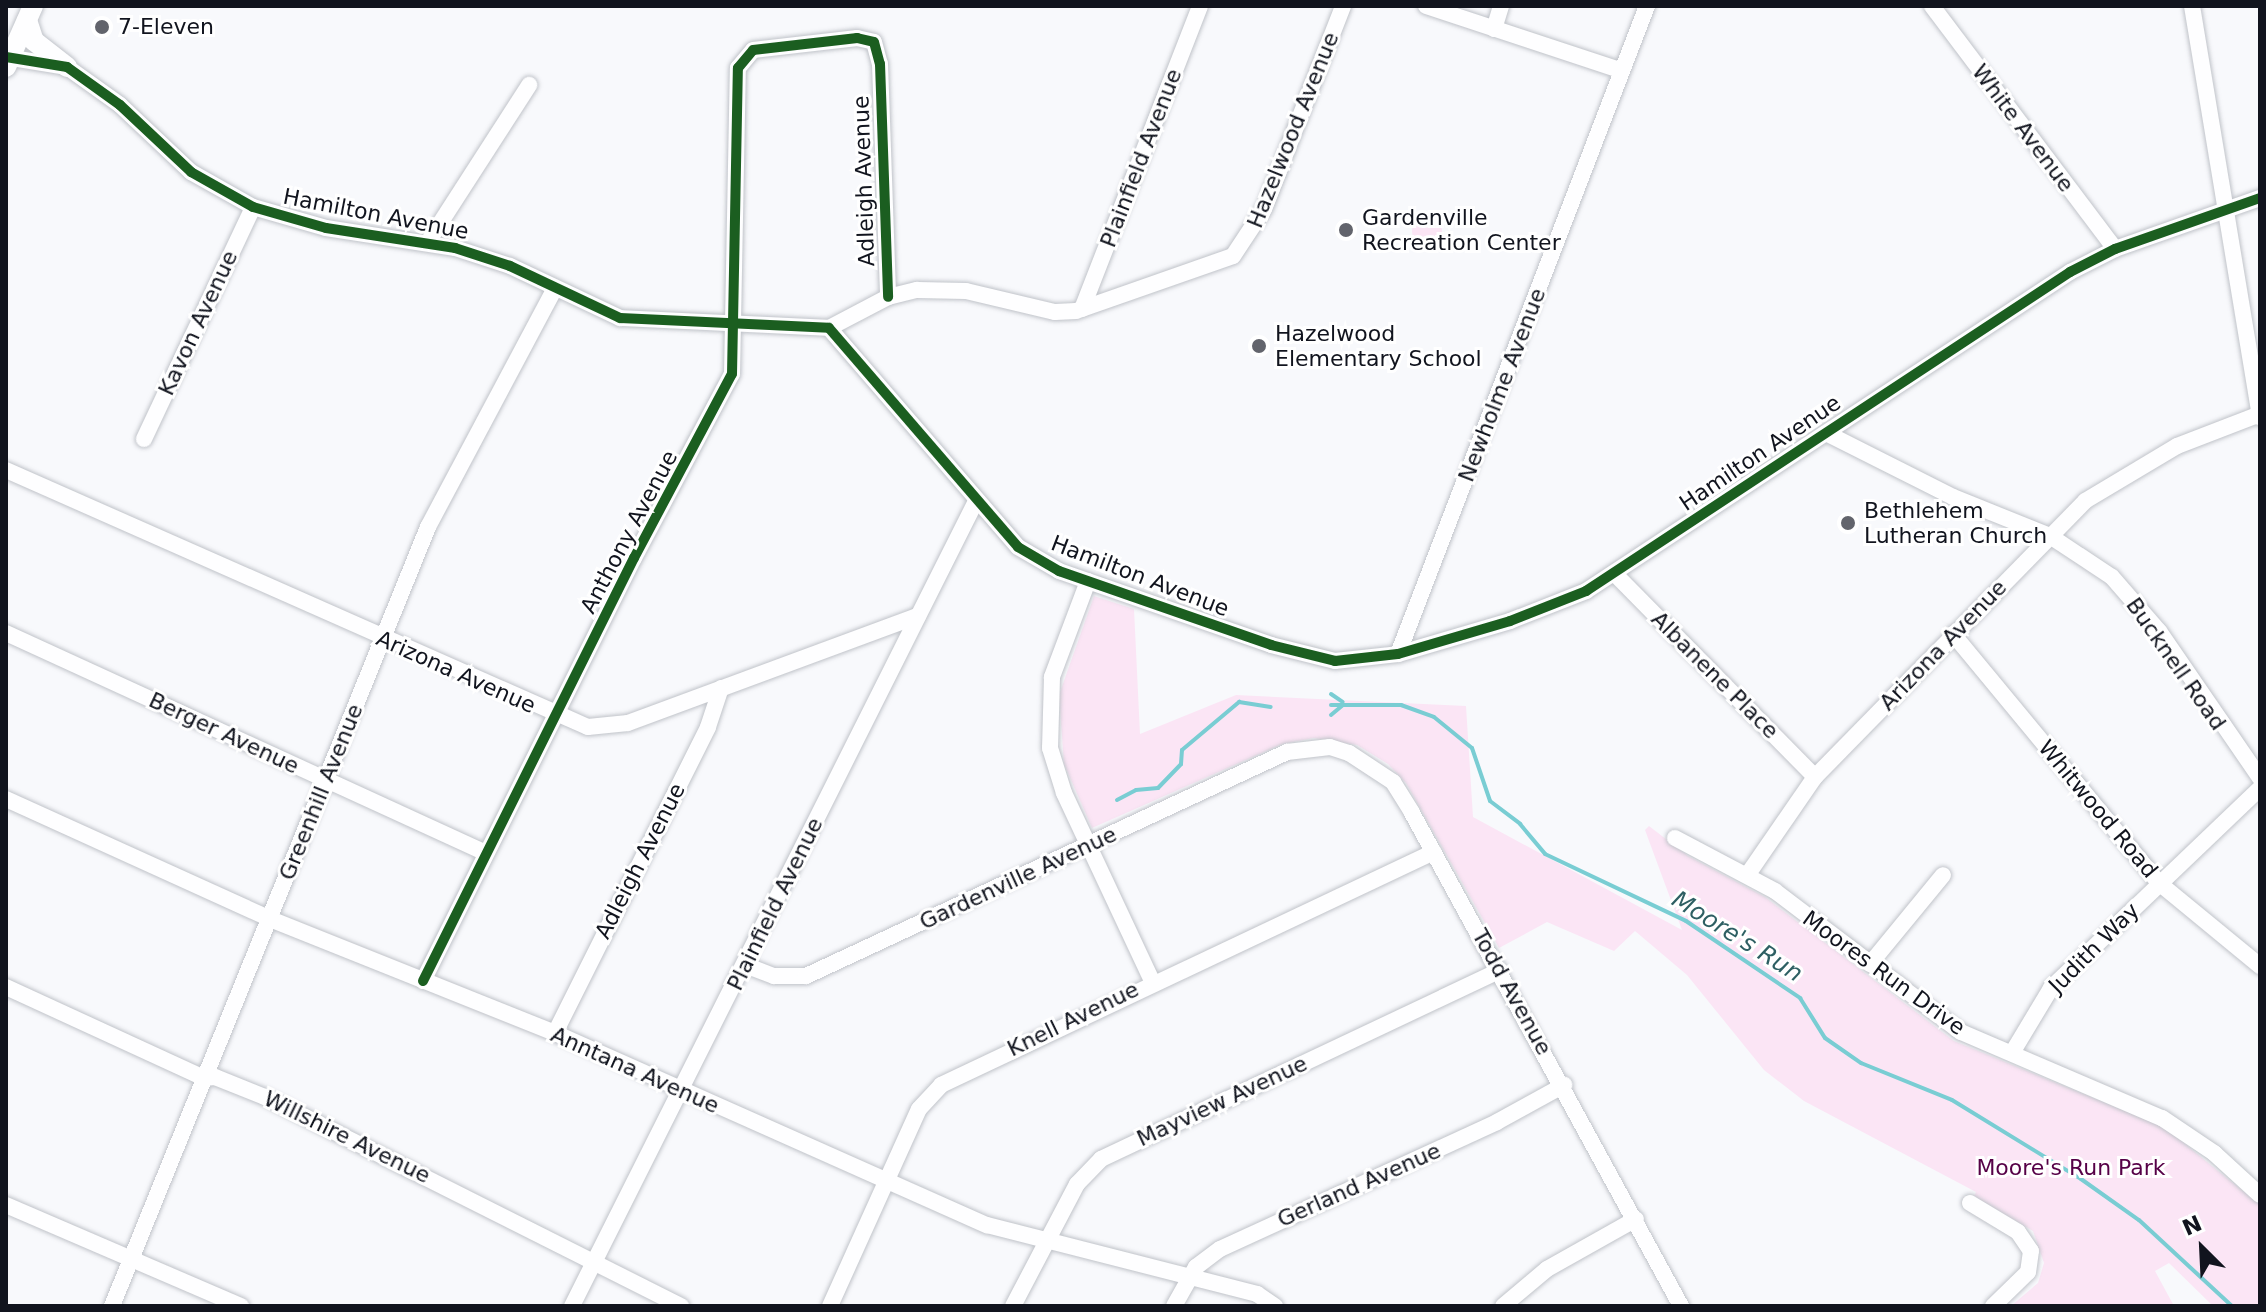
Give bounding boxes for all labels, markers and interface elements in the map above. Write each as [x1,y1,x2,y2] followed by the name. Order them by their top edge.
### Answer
[118,14,214,40] place label: 7-Eleven
[93,18,111,36] marker: 7-Eleven
[1242,28,1344,232] street label: Hazelwood Avenue
[1967,59,2079,197] street label: White Avenue
[1095,65,1187,251] street label: Plainfield Avenue
[848,95,880,267] street label: Adleigh Avenue
[281,183,471,245] street label: Hamilton Avenue
[1362,204,1561,256] place label: Gardenville Recreation Center
[1337,221,1355,239] marker: Gardenville Recreation Center
[153,246,243,400] street label: Kavon Avenue
[1453,284,1551,486] street label: Newholme Avenue
[1275,320,1482,372] place label: Hazelwood Elementary School
[1250,337,1268,355] marker: Hazelwood Elementary School
[1675,389,1845,517] street label: Hamilton Avenue
[575,446,683,618] street label: Anthony Avenue
[1864,497,2047,548] place label: Bethlehem Lutheran Church
[1839,514,1857,532] marker: Bethlehem Lutheran Church
[1047,530,1233,622] street label: Hamilton Avenue
[1874,574,2012,716] street label: Arizona Avenue
[2121,593,2231,735] street label: Bucknell Road
[1646,606,1784,744] street label: Albanene Place
[372,625,540,719] street label: Arizona Avenue
[145,687,303,779] street label: Berger Avenue
[274,700,368,884] street label: Greenhill Avenue
[2033,735,2163,883] street label: Whitwood Road
[589,779,691,943] street label: Adleigh Avenue
[722,813,828,995] street label: Plainfield Avenue
[915,821,1121,935] street label: Gardenville Avenue
[1666,885,1808,989] water label: Moore's Run
[2043,897,2145,999] street label: Judith Way
[1798,905,1970,1041] street label: Moores Run Drive
[1467,924,1557,1060] street label: Todd Avenue
[1003,976,1143,1062] street label: Knell Avenue
[547,1021,723,1119] street label: Anntana Avenue
[1133,1050,1311,1152] street label: Mayview Avenue
[259,1085,435,1189] street label: Willshire Avenue
[1273,1137,1445,1233] street label: Gerland Avenue
[1976,1155,2166,1181] park label: Moore's Run Park
[2162,1208,2242,1288] north arrow
[2179,1210,2206,1241] text: N

